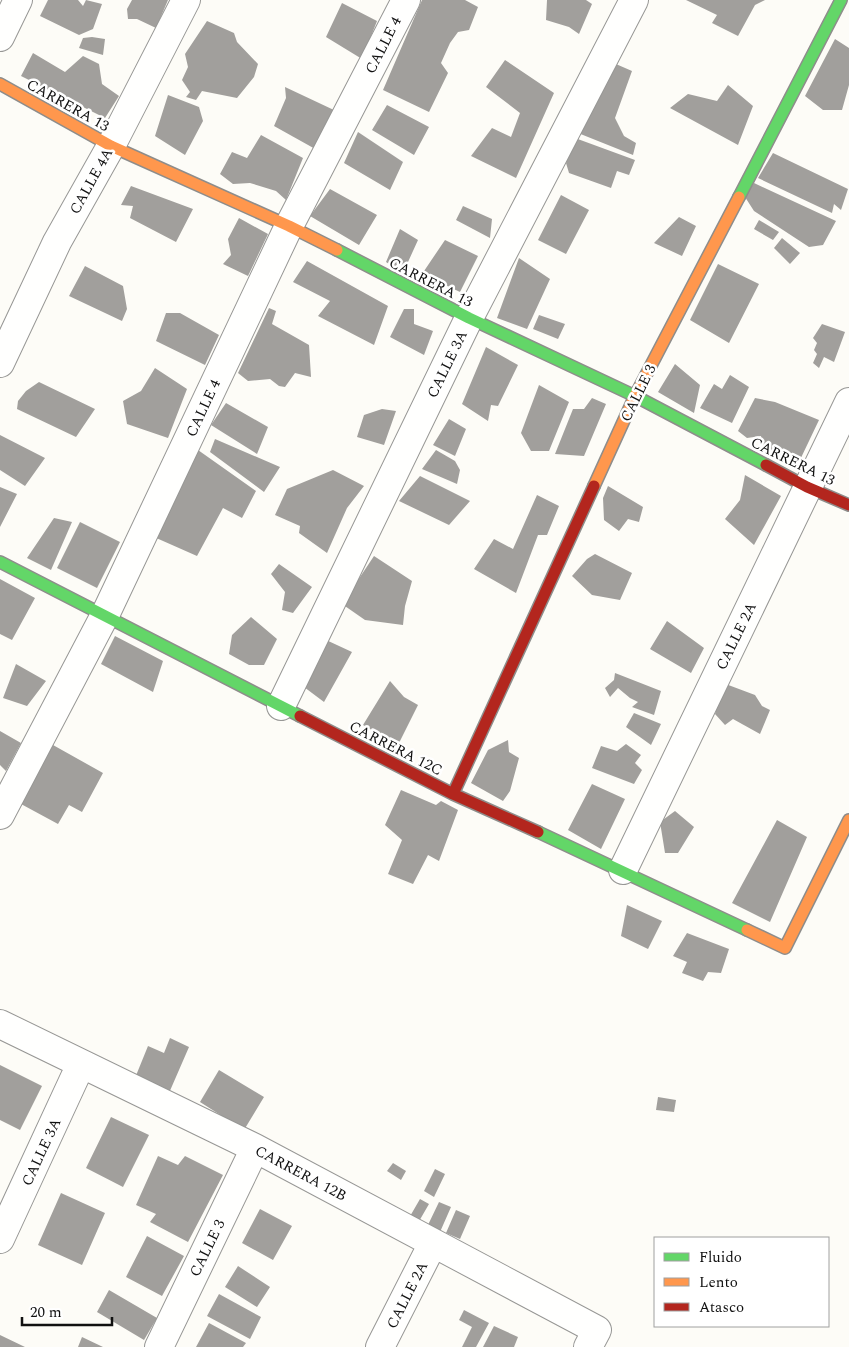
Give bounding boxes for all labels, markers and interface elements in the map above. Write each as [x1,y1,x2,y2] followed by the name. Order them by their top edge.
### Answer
[359,12,408,78] street label: CALLE 4
[22,73,114,138] street label: CARRERA 13
[64,144,119,219] street label: CALLE 4A
[385,251,477,314] street label: CARRERA 13
[421,326,474,402] street label: CALLE 3A
[615,360,662,426] street label: CALLE 3
[180,375,227,441] street label: CALLE 4
[747,431,839,492] street label: CARRERA 13
[710,598,763,674] street label: CALLE 2A
[345,715,447,782] street label: CARRERA 12C
[16,1114,67,1190] street label: CALLE 3A
[251,1140,351,1207] street label: CARRERA 12B
[184,1215,231,1281] street label: CALLE 3
[654,1237,829,1327] legend
[699,1246,742,1269] text: Fluido
[381,1258,434,1333] street label: CALLE 2A
[699,1271,738,1294] text: Lento
[22,1294,112,1326] scale bar
[699,1296,744,1319] text: Atasco
[30,1301,62,1324] text: 20 m

